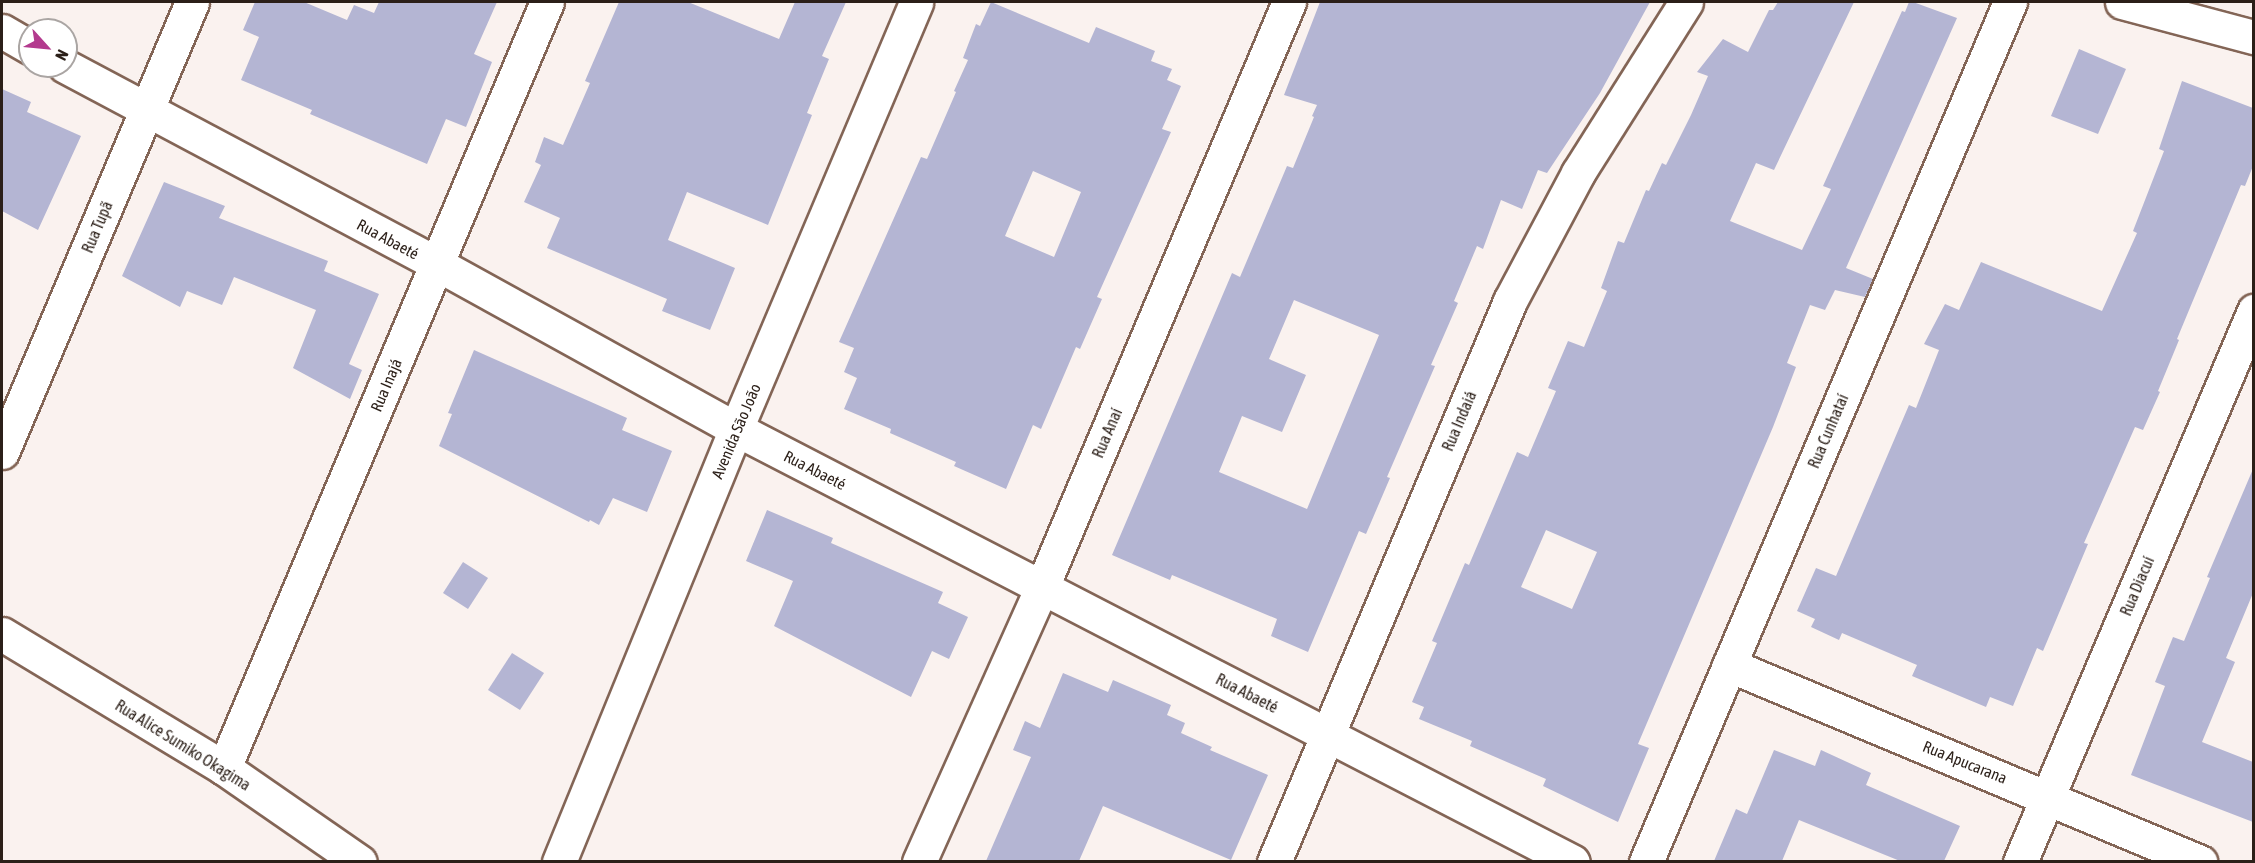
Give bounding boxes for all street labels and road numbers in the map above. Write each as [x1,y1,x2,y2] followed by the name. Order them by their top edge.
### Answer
[78,198,116,256] street label: Rua Tupã
[354,215,422,263] street label: Rua Abaeté
[366,356,406,414] street label: Rua Inajá
[707,380,765,482] street label: Avenida São João
[1438,388,1480,454] street label: Rua Indaiá
[1804,391,1852,471] street label: Rua Cunhataí
[1088,405,1126,461] street label: Rua Anaí
[781,446,849,494] street label: Rua Abaeté
[2116,553,2158,619] street label: Rua Diacuí
[1213,669,1281,717] street label: Rua Abaeté
[112,696,254,794] street label: Rua Alice Sumiko Okagima
[1920,736,2010,788] street label: Rua Apucarana

